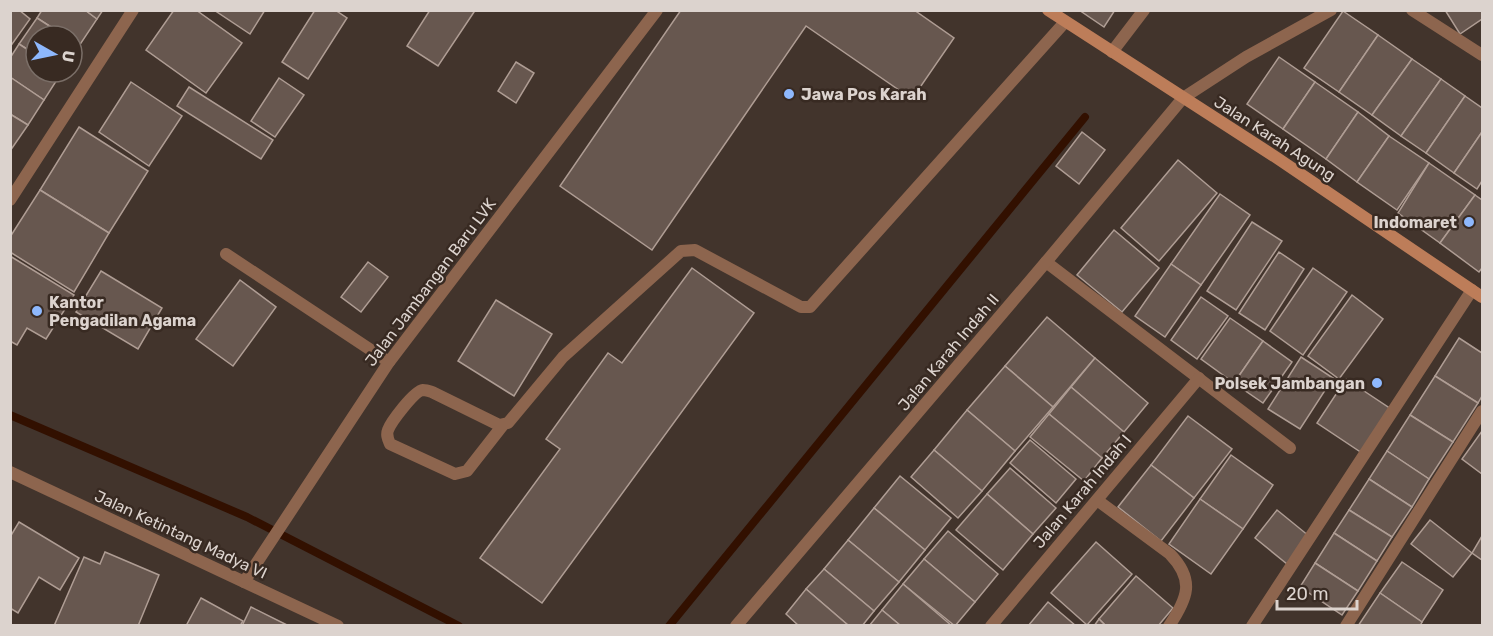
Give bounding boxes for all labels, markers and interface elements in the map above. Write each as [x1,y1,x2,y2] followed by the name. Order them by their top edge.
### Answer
[24,24,84,84] north arrow
[58,49,79,63] text: U
[801,85,927,104] place label: Jawa Pos Karah
[782,87,796,101] marker: Jawa Pos Karah
[1211,92,1339,185] street label: Jalan Karah Agung
[361,194,500,370] street label: Jalan Jambangan Baru LVK
[1373,213,1458,232] place label: Indomaret
[1462,215,1476,229] marker: Indomaret
[894,290,1003,415] street label: Jalan Karah Indah II
[49,293,196,330] place label: Kantor Pengadilan Agama
[30,304,44,318] marker: Kantor Pengadilan Agama
[1214,374,1365,393] place label: Polsek Jambangan
[1370,376,1384,390] marker: Polsek Jambangan
[1029,431,1135,552] street label: Jalan Karah Indah I
[92,486,270,583] street label: Jalan Ketintang Madya VI
[1277,573,1356,611] scale bar
[1286,583,1328,605] text: 20 m

